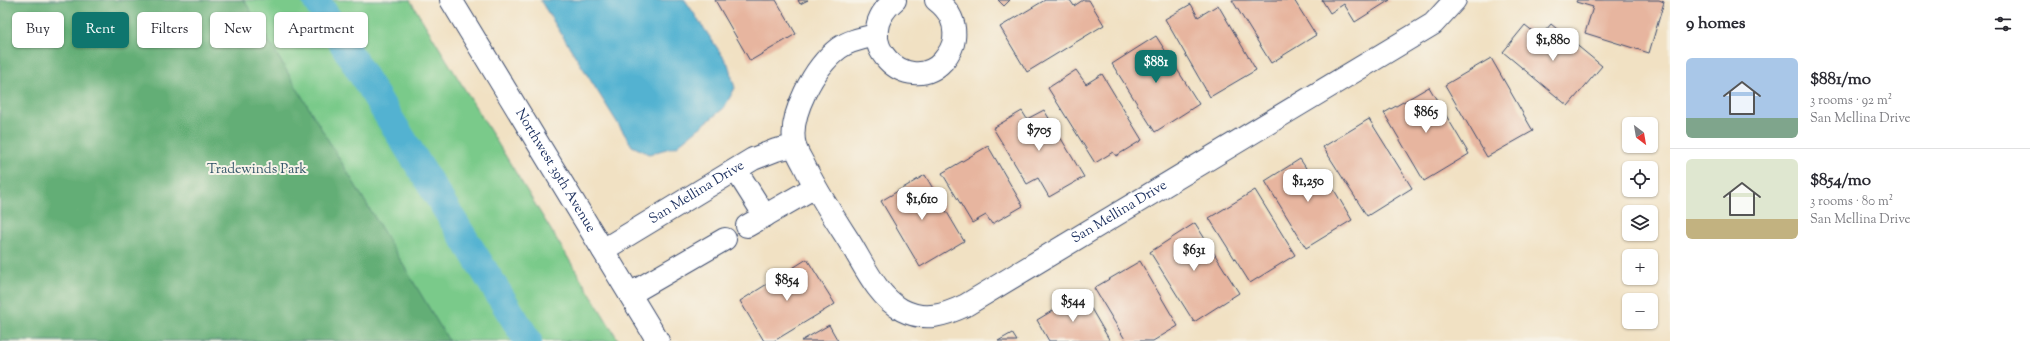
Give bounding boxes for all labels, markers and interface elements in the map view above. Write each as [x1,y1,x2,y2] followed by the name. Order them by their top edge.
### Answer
[12,12,64,48] chip: Buy
[72,12,129,48] chip: Rent
[137,12,202,48] chip: Filters
[210,12,266,48] chip: New
[274,12,368,48] chip: Apartment
[1686,12,1745,36] text: 9 homes
[1992,13,2014,35] icon: filters
[1520,28,1586,62] pin: $1,880
[1536,32,1570,50] text: $1,880
[1132,50,1180,84] pin: $881
[1144,54,1168,72] text: $881
[1810,68,1871,92] text: $881/mo
[1718,74,1766,122] icon: home
[1810,92,1892,110] text: 3 rooms · 92 m²
[1402,100,1450,134] pin: $865
[1414,104,1438,122] text: $865
[509,105,600,237] street label: Northwest 39th Avenue
[1810,110,1911,128] text: San Mellina Drive
[1622,117,1658,153] north arrow
[1622,117,1658,329] map controls
[1015,118,1063,152] pin: $705
[1027,122,1051,140] text: $705
[645,156,749,230] street label: San Mellina Drive
[207,160,307,180] park label: Tradewinds Park
[1622,161,1658,197] button: locate
[1275,169,1341,203] pin: $1,250
[1810,169,1871,193] text: $854/mo
[1292,173,1324,191] text: $1,250
[1718,175,1766,223] icon: home
[1068,176,1171,249] street label: San Mellina Drive
[889,187,955,221] pin: $1,610
[906,191,938,209] text: $1,610
[1810,193,1893,211] text: 3 rooms · 80 m²
[1622,205,1658,241] button: layers
[1810,211,1911,229] text: San Mellina Drive
[1170,238,1218,272] pin: $631
[1182,242,1206,260] text: $631
[1622,249,1658,285] button: +
[763,268,811,302] pin: $854
[775,272,799,290] text: $854
[1049,289,1097,323] pin: $544
[1061,293,1085,311] text: $544
[1622,293,1658,329] button: −

